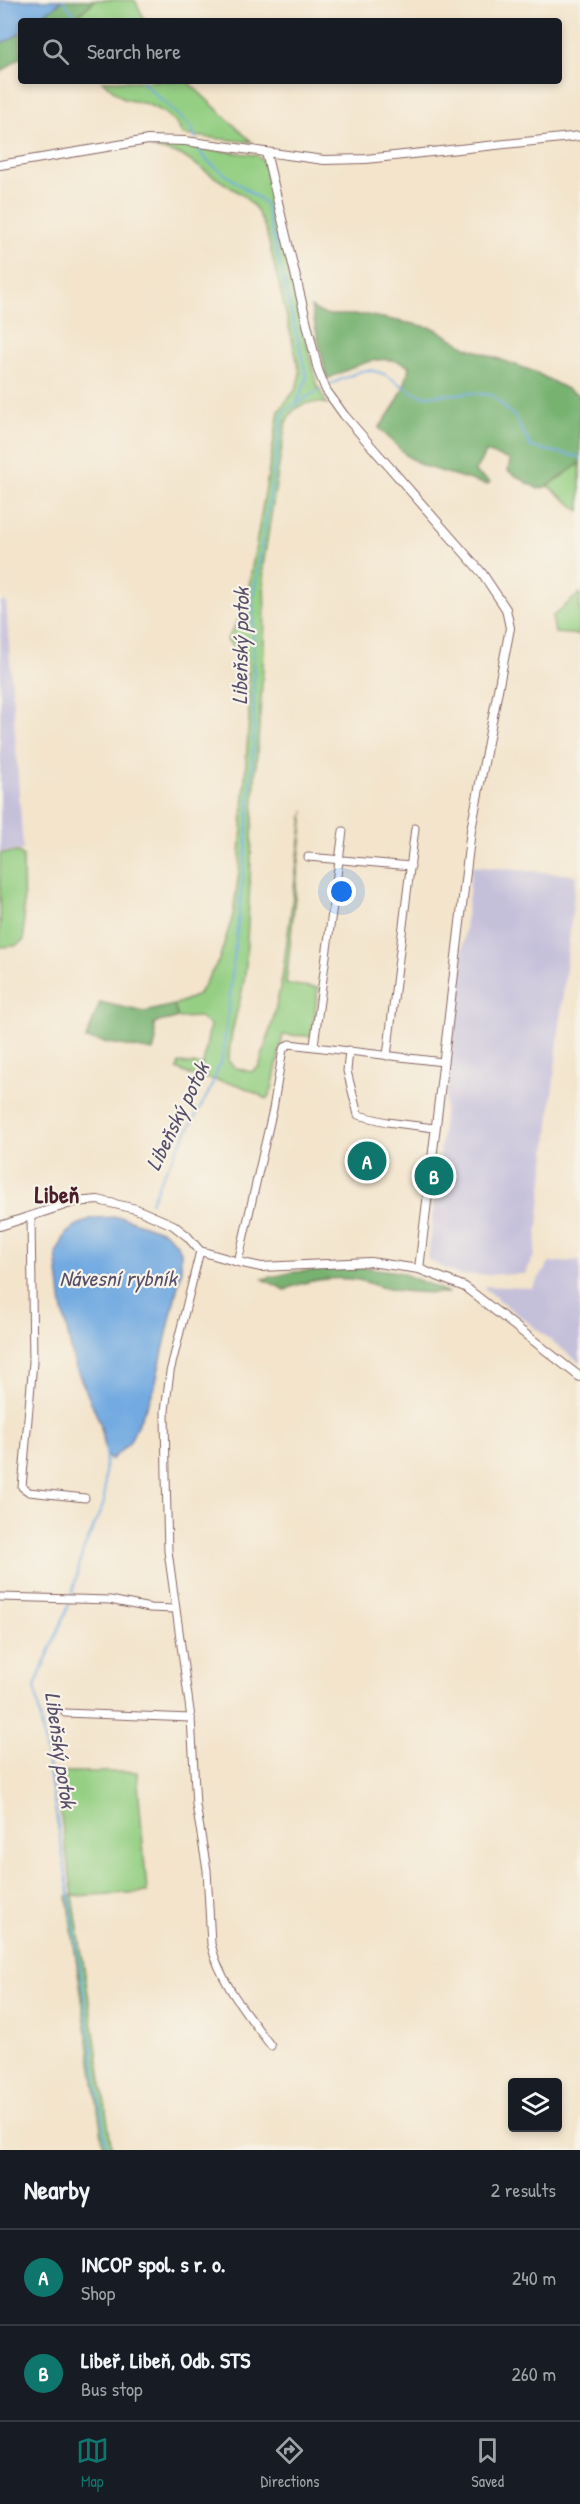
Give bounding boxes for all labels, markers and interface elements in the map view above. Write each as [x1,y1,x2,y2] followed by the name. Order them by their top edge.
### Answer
[18,18,562,84] search box
[39,35,72,68] icon: search
[87,36,181,66] text: Search here
[224,586,256,705] water label: Libeňský potok
[327,877,356,906] your location
[138,1055,217,1175] water label: Libeňský potok
[348,1138,386,1184] pin: A
[414,1154,454,1198] pin: B
[35,1178,79,1210] district label: Libeň
[59,1263,178,1293] water label: Návesní rybník
[38,1690,84,1812] water label: Libeňský potok
[508,2078,562,2132] map controls
[508,2078,562,2132] button: layers
[24,2172,90,2207] text: Nearby
[491,2176,556,2203] text: 2 results
[81,2249,226,2279] text: INCOP spol. s r. o.
[39,2264,48,2291] text: A
[512,2264,556,2291] text: 240 m
[81,2279,115,2306] text: Shop
[81,2345,250,2375] text: Libeř, Libeň, Odb. STS
[38,2360,49,2387] text: B
[512,2360,556,2387] text: 260 m
[81,2375,143,2402] text: Bus stop
[76,2434,109,2492] tab: Map
[261,2434,319,2492] tab: Directions
[471,2434,504,2492] tab: Saved

